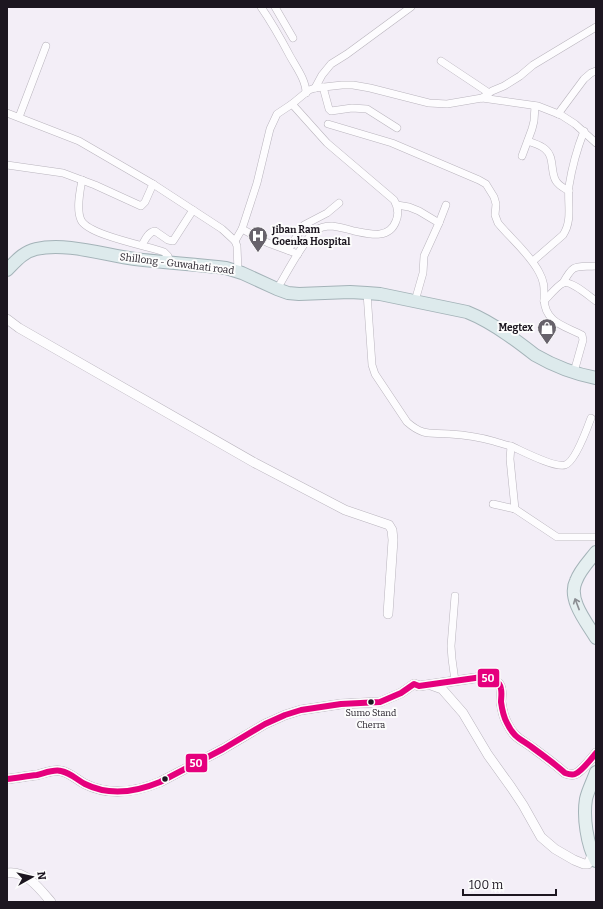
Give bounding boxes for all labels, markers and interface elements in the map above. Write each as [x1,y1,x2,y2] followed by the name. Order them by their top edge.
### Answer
[271,224,350,248] place label: Jiban Ram Goenka Hospital
[247,225,269,253] hospital icon: Jiban Ram Goenka Hospital
[119,251,235,277] street label: Shillong - Guwahati road
[536,317,558,345] shop icon: Megtex
[498,322,533,334] place label: Megtex
[573,599,581,611] one-way arrow
[477,668,500,688] line badge: 50
[481,672,495,685] text: 50
[366,697,376,707] marker: Sumo Stand Cherra
[346,708,397,730] place label: Sumo Stand Cherra
[185,753,208,773] line badge: 50
[189,757,203,770] text: 50
[160,774,170,784] unlabelled marker
[12,857,52,897] north arrow
[34,871,49,881] text: N
[463,871,556,897] scale bar
[469,878,504,892] text: 100 m

